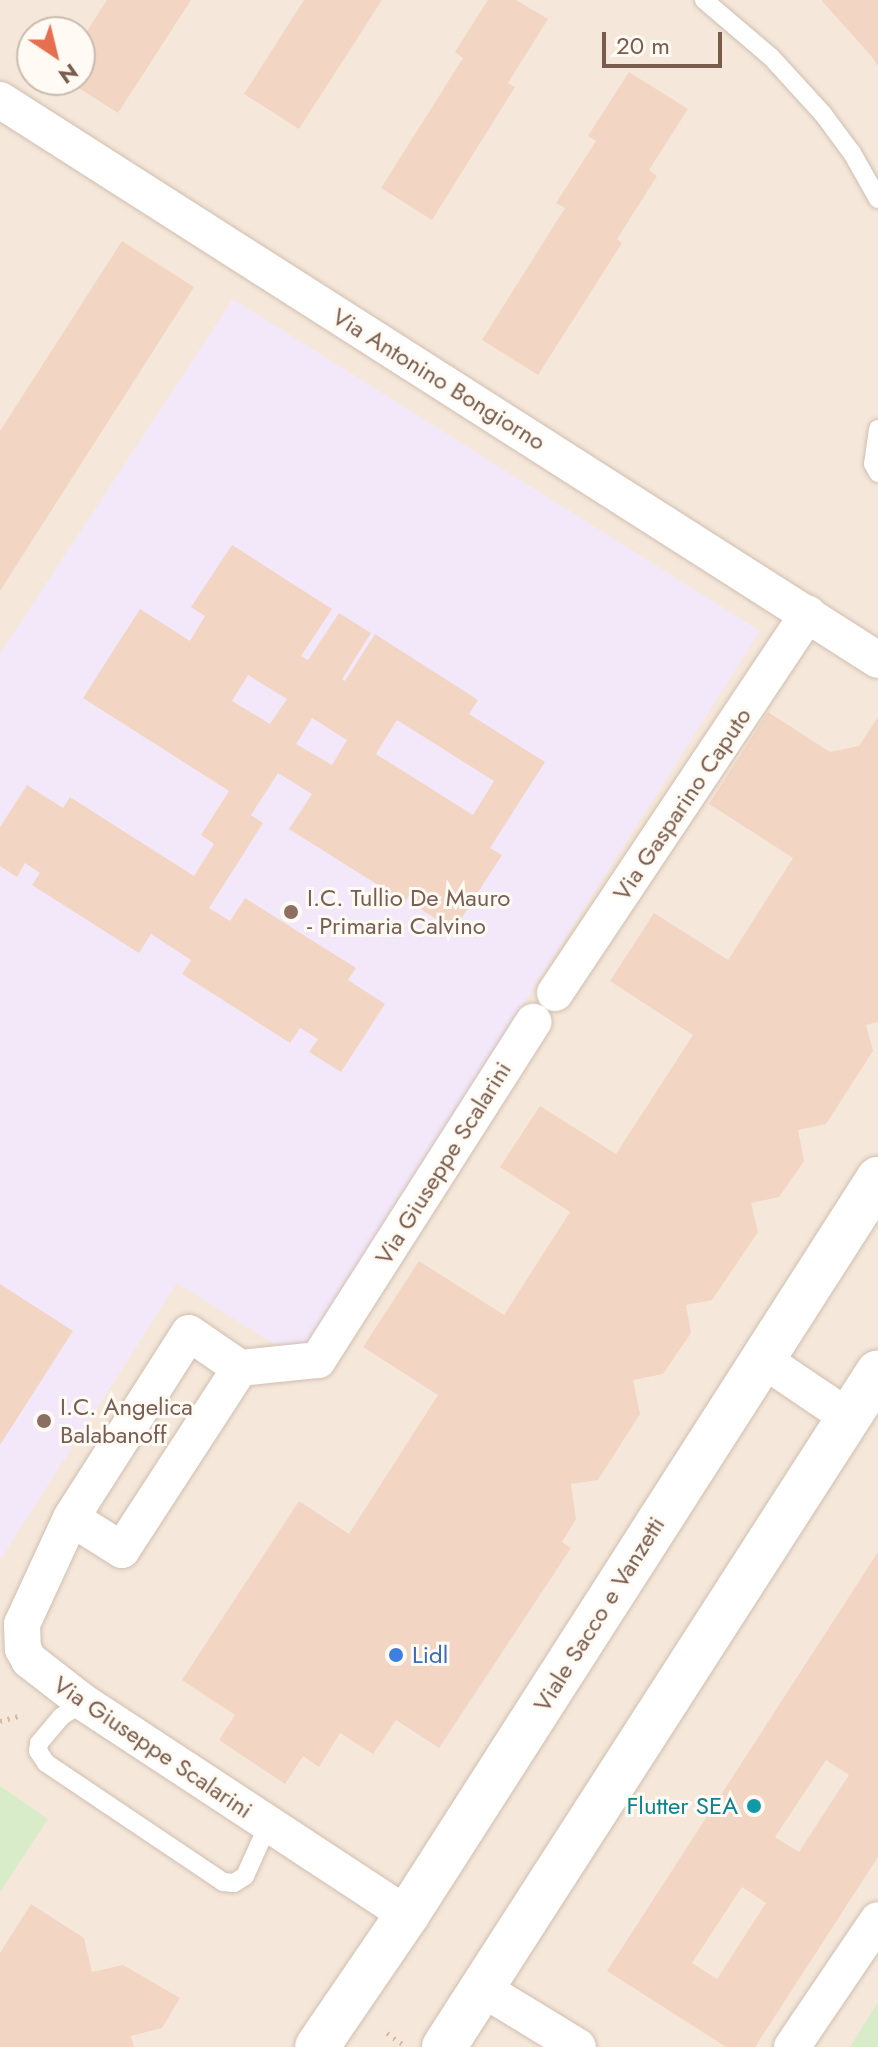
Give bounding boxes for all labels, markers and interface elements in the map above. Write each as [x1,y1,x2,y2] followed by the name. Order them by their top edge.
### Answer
[16,16,96,96] north arrow
[606,16,726,66] scale bar
[616,28,670,63] text: 20 m
[52,56,85,92] text: N
[327,302,551,456] street label: Via Antonino Bongiorno
[607,702,757,906] street label: Via Gasparino Caputo
[307,884,510,940] place label: I.C. Tullio De Mauro - Primaria Calvino
[282,903,300,921] marker: I.C. Tullio De Mauro - Primaria Calvino
[369,1056,517,1270] street label: Via Giuseppe Scalarini
[60,1393,193,1449] place label: I.C. Angelica Balabanoff
[35,1412,53,1430] marker: I.C. Angelica Balabanoff
[527,1511,671,1717] street label: Viale Sacco e Vanzetti
[412,1641,448,1669] place label: Lidl
[387,1646,405,1664] marker: Lidl
[48,1670,258,1824] street label: Via Giuseppe Scalarini
[626,1792,738,1820] place label: Flutter SEA
[745,1797,763,1815] marker: Flutter SEA

